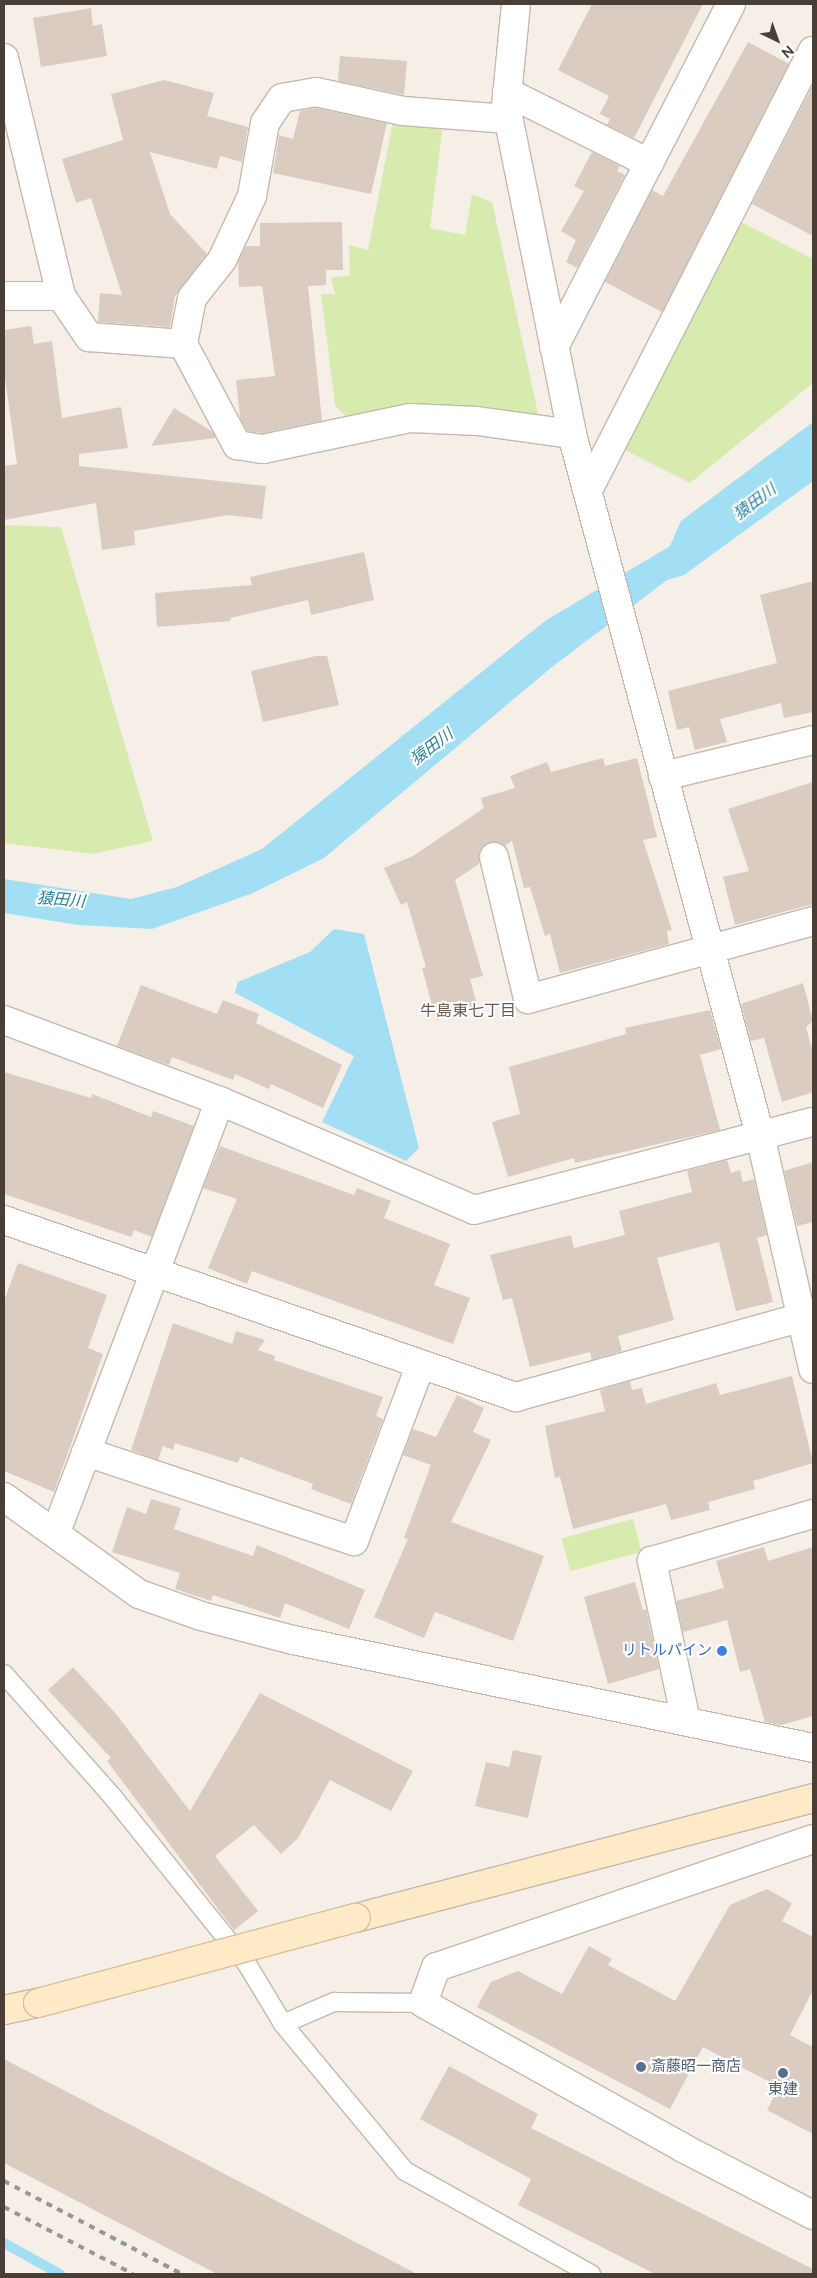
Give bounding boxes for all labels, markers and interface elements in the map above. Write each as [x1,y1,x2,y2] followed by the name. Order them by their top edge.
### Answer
[752,15,802,65] north arrow
[778,42,797,61] text: N
[730,480,780,524] water label: 猿田川
[407,725,457,769] water label: 猿田川
[36,888,86,912] water label: 猿田川
[420,1001,516,1021] district label: 牛島東七丁目
[622,1642,712,1660] place label: リトルパイン
[716,1645,728,1657] marker: リトルパイン
[651,2058,741,2076] place label: 斎藤昭一商店
[635,2061,647,2073] marker: 斎藤昭一商店
[777,2067,789,2079] marker: 東建
[768,2081,798,2099] place label: 東建

